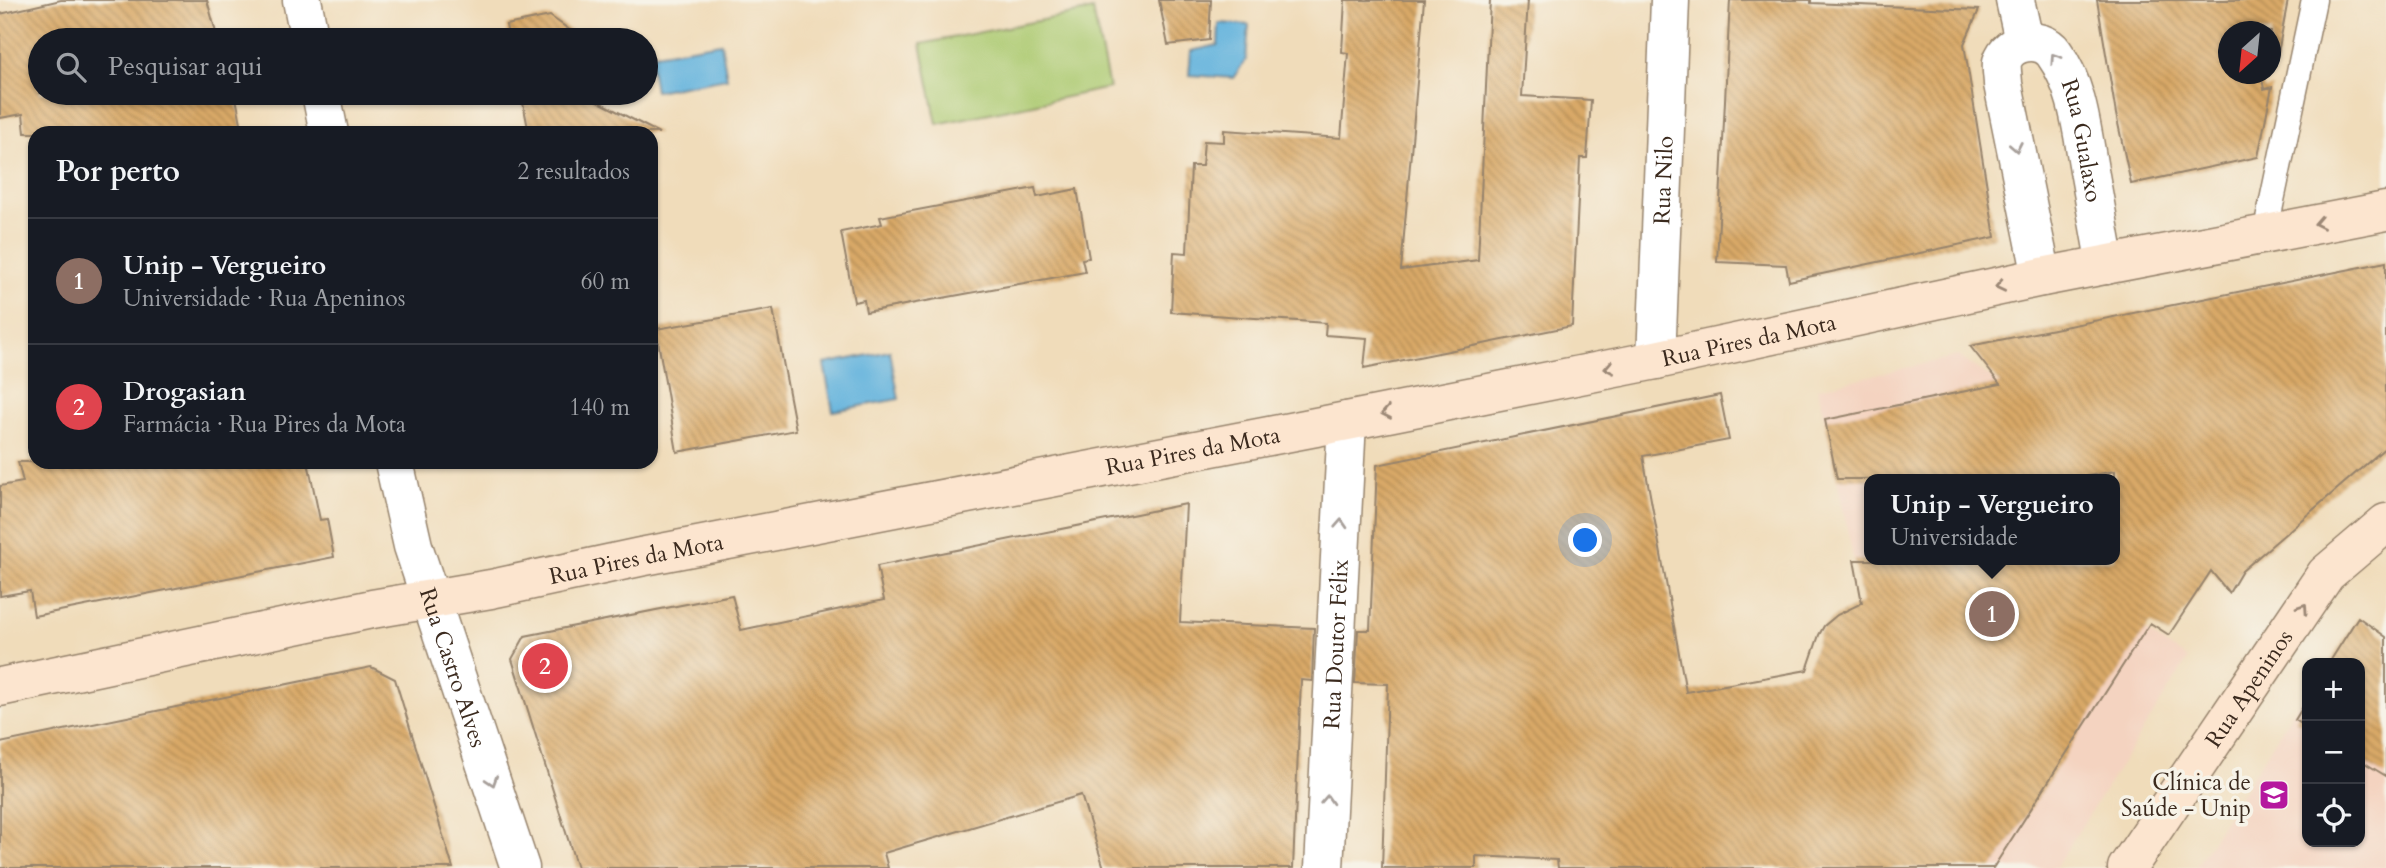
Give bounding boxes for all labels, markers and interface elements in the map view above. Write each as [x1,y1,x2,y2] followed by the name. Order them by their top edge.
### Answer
[2218,21,2281,84] north arrow
[28,28,658,105] search box
[52,48,90,86] icon: search
[108,49,263,84] text: Pesquisar aqui
[2050,53,2063,66] one-way arrow
[2054,75,2110,205] street label: Rua Gualaxo
[1646,135,1681,225] street label: Rua Nilo
[2008,141,2023,153] one-way arrow
[56,151,180,192] text: Por perto
[517,156,630,187] text: 2 resultados
[2313,215,2325,230] one-way arrow
[123,248,326,283] text: Unip - Vergueiro
[73,266,85,297] text: 1
[581,266,630,297] text: 60 m
[1994,278,2006,293] one-way arrow
[123,283,405,314] text: Universidade · Rua Apeninos
[1659,307,1839,374] street label: Rua Pires da Mota
[1603,360,1615,375] one-way arrow
[123,374,246,409] text: Drogasian
[73,392,85,423] text: 2
[569,392,630,423] text: 140 m
[1380,405,1392,420] one-way arrow
[123,409,406,440] text: Farmácia · Rua Pires da Mota
[1103,419,1283,483] street label: Rua Pires da Mota
[1864,474,2120,565] popup
[1890,487,2094,522] text: Unip - Vergueiro
[1334,518,1349,529] one-way arrow
[1890,522,2018,553] text: Universidade
[1568,523,1602,557] your location
[546,526,726,592] street label: Rua Pires da Mota
[1316,558,1356,730] street label: Rua Doutor Félix
[412,584,494,751] street label: Rua Castro Alves
[1969,588,2015,640] pin: 1
[2295,603,2307,616] one-way arrow
[2198,623,2300,754] street label: Rua Apeninos
[522,640,568,692] pin: 2
[2302,658,2365,847] map controls
[2302,658,2365,721] button: +
[2302,721,2365,784] button: −
[2121,767,2251,824] place label: Clínica de Saúde - Unip
[483,774,498,786] one-way arrow
[2257,778,2291,812] school or university icon: Clínica de Saúde - Unip
[2302,784,2365,847] button: locate
[1320,794,1335,805] one-way arrow

